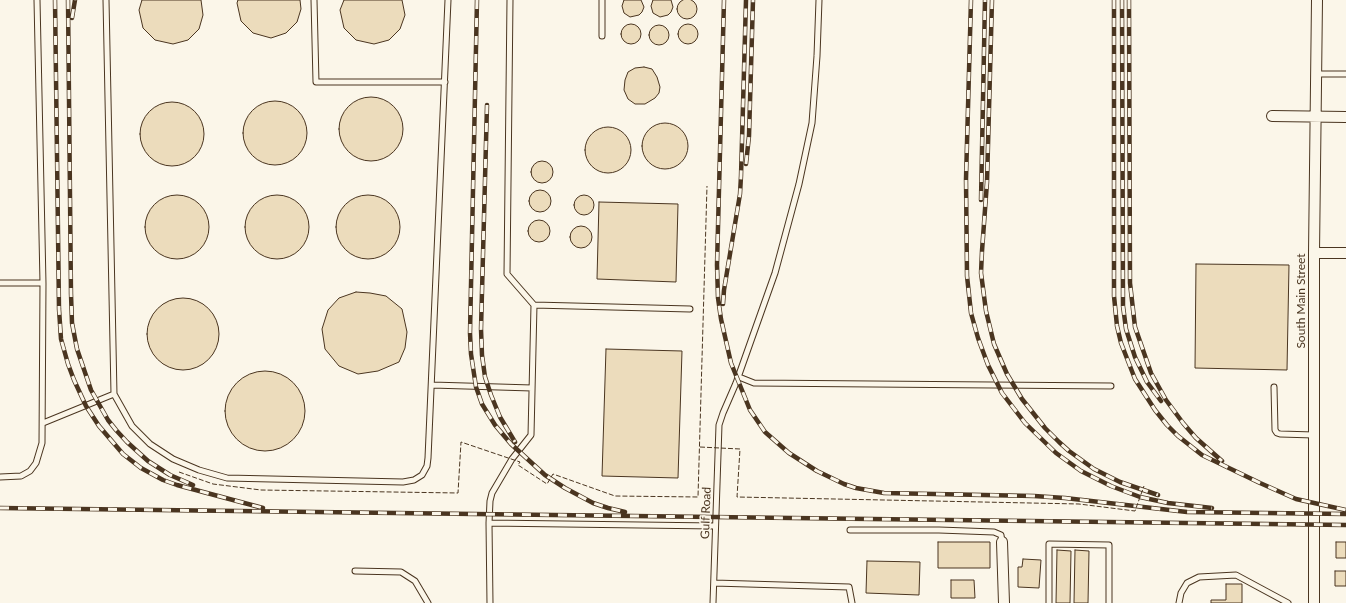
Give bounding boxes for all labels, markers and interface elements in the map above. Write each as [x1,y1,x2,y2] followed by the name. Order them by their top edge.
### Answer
[1294,253,1308,349] street label: South Main Street
[698,487,714,539] street label: Gulf Road

